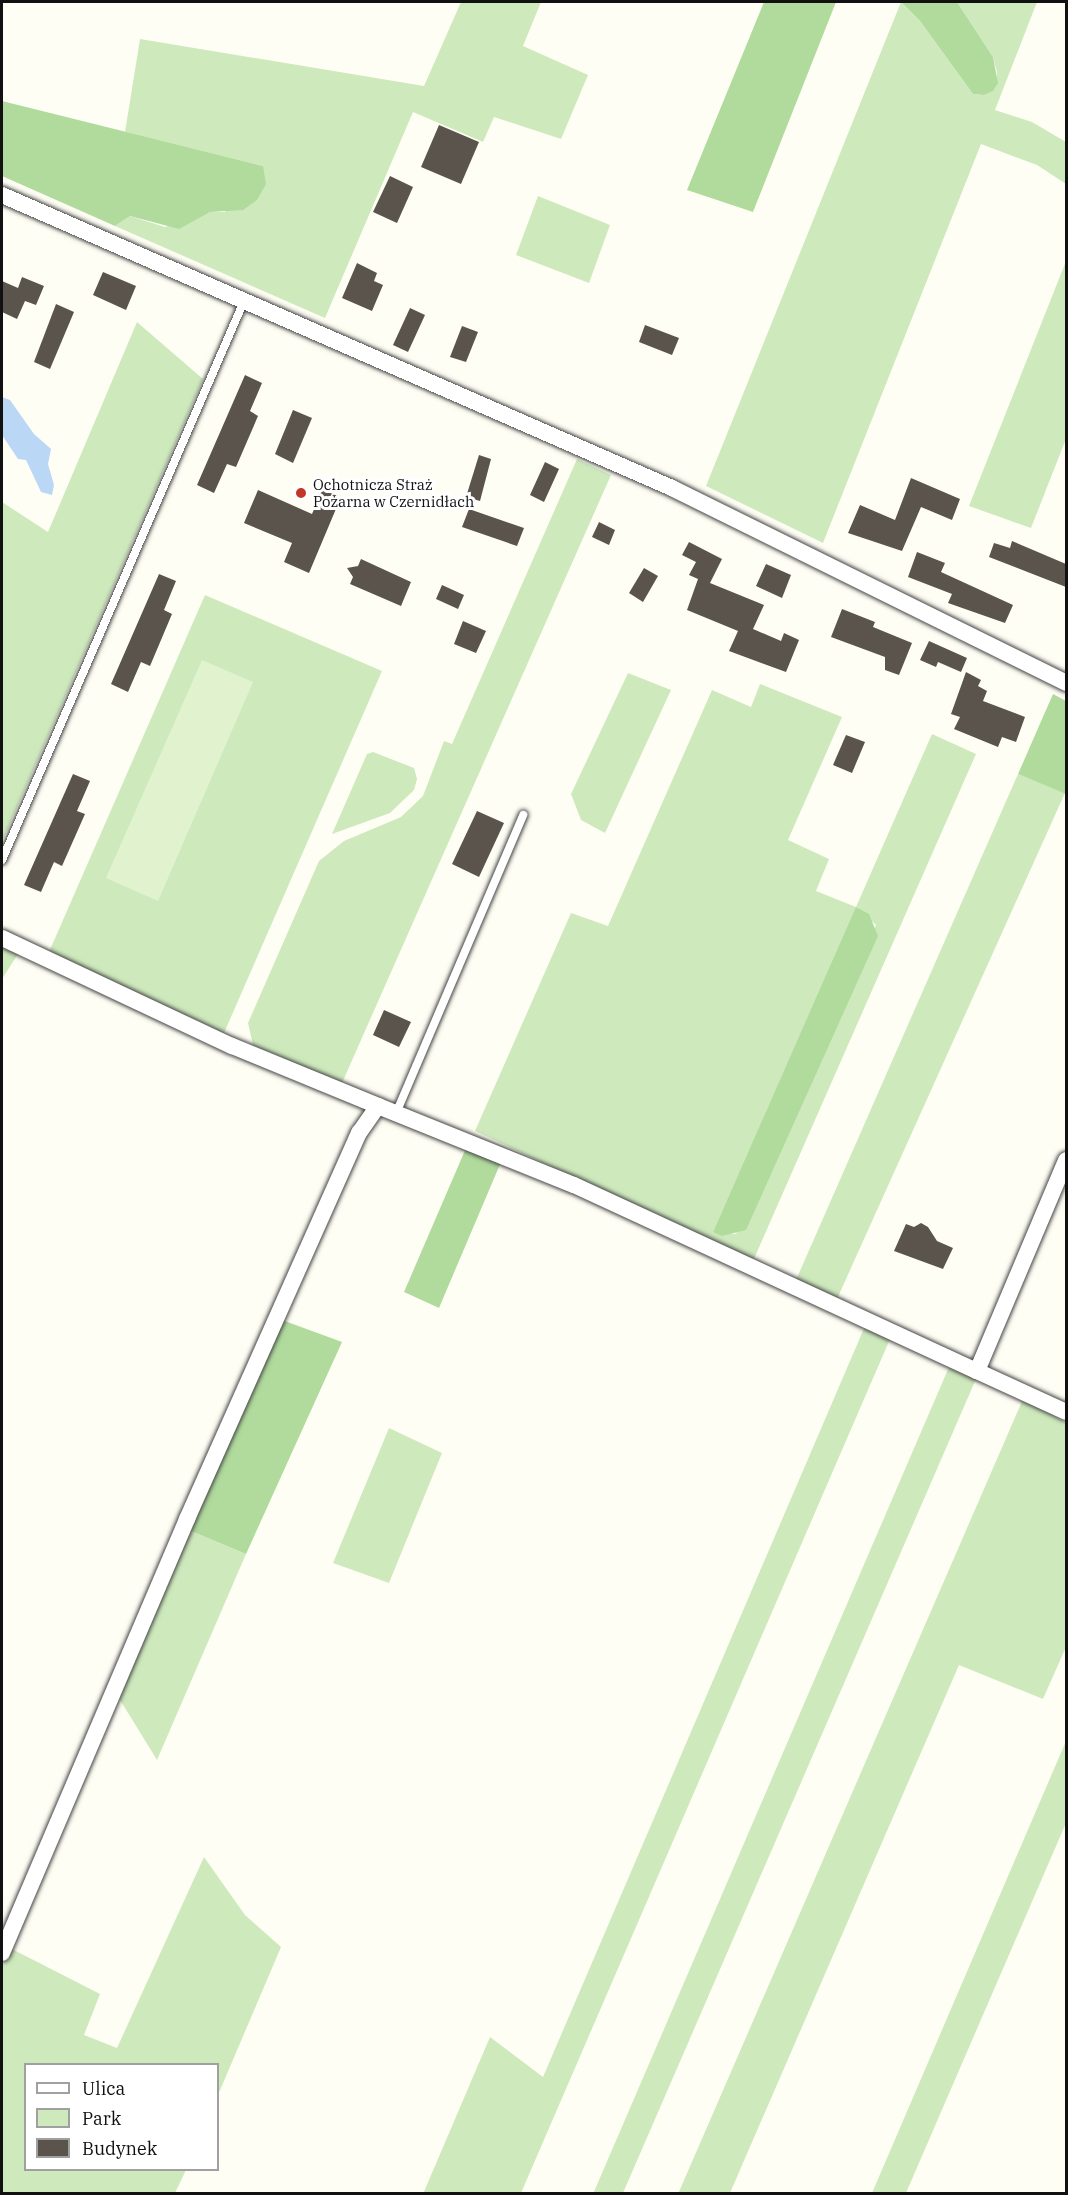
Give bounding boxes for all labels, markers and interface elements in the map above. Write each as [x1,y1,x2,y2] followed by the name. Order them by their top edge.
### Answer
[313,475,474,510] place label: Ochotnicza Straż Pożarna w Czernidłach
[294,486,308,500] marker: Ochotnicza Straż Pożarna w Czernidłach
[24,2063,219,2171] legend
[82,2077,125,2100] text: Ulica
[82,2107,121,2130] text: Park
[82,2137,157,2160] text: Budynek

